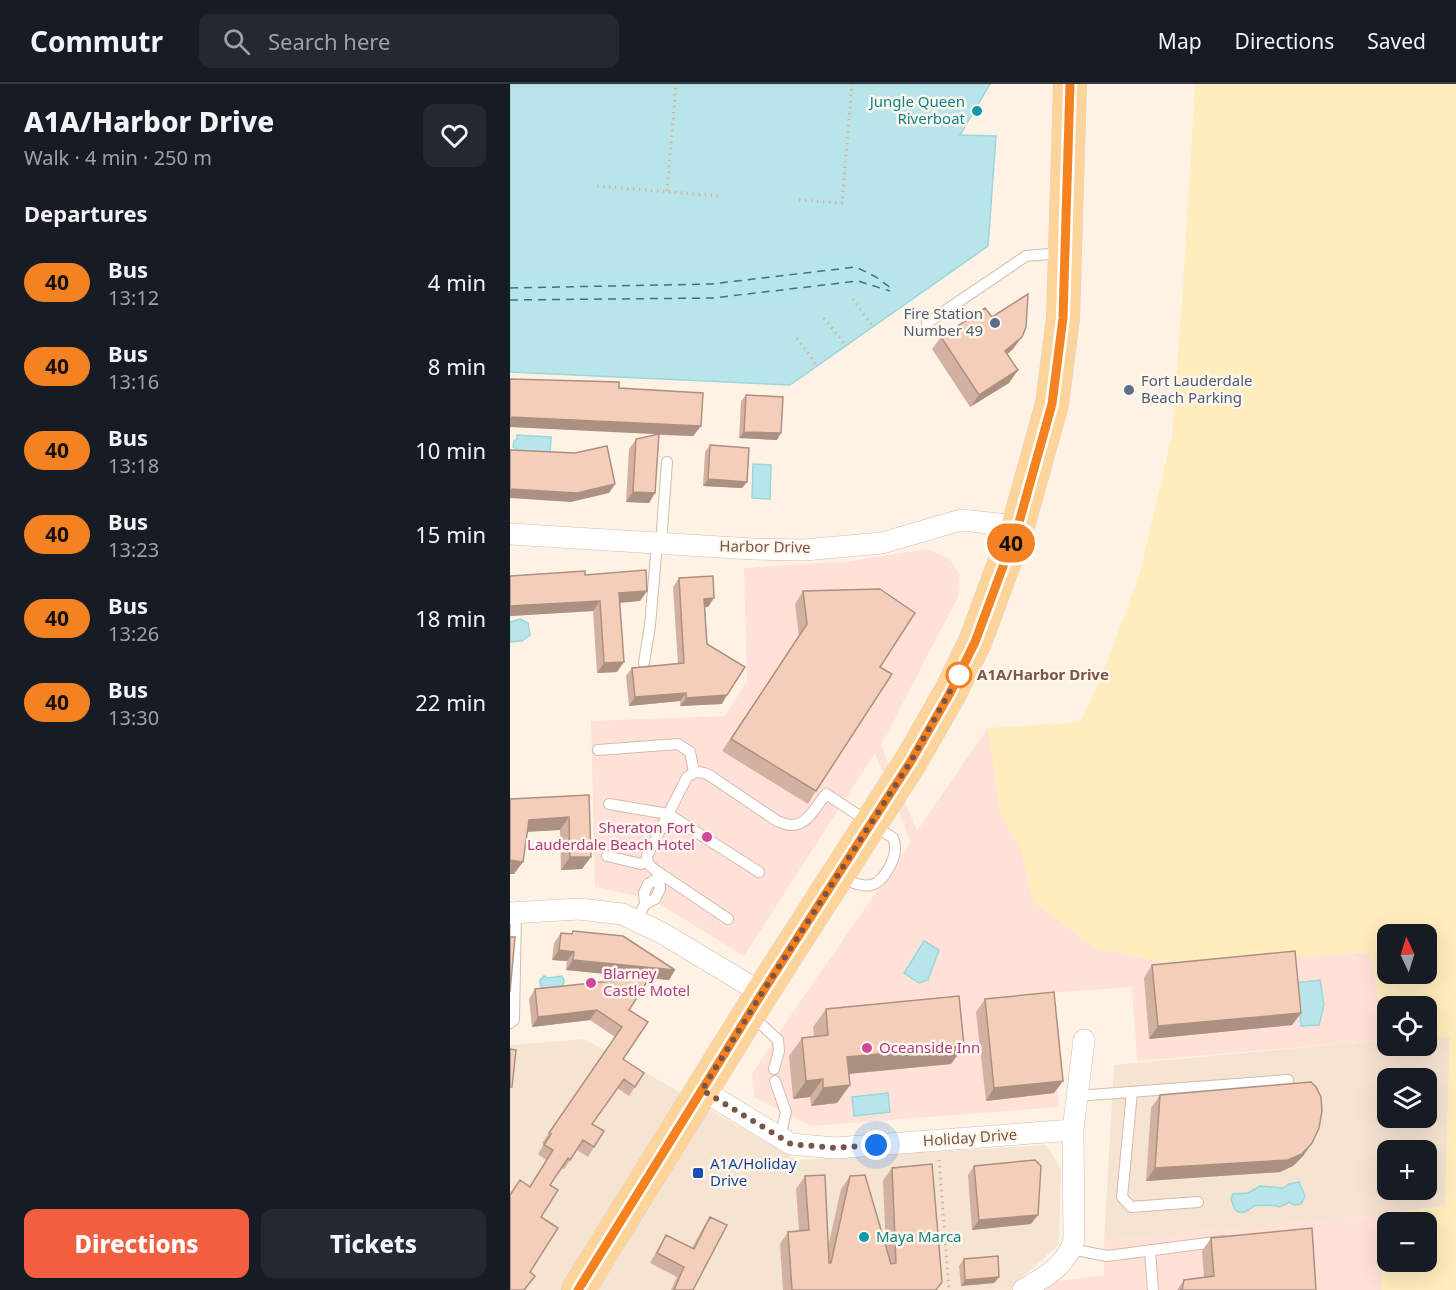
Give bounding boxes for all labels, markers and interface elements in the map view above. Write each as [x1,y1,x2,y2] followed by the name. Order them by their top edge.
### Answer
[199,14,619,68] search box
[30,22,163,60] text: Commutr
[220,25,253,58] icon: search
[268,26,390,56] text: Search here
[1158,27,1202,55] text: Map
[1235,27,1334,55] text: Directions
[1367,27,1426,55] text: Saved
[868,91,966,128] place label: Jungle Queen Riverboat
[24,102,274,140] text: A1A/Harbor Drive
[423,104,486,167] button: heart
[970,104,984,118] marker: Jungle Queen Riverboat
[24,144,212,171] text: Walk · 4 min · 250 m
[24,198,148,228] text: Departures
[108,254,148,284] text: Bus
[428,267,486,297] text: 4 min
[45,268,69,296] text: 40
[108,284,159,311] text: 13:12
[903,303,983,340] place label: Fire Station Number 49
[988,316,1002,330] marker: Fire Station Number 49
[108,338,148,368] text: Bus
[428,351,486,381] text: 8 min
[45,352,69,380] text: 40
[108,368,159,395] text: 13:16
[1141,370,1252,407] place label: Fort Lauderdale Beach Parking
[1122,383,1136,397] marker: Fort Lauderdale Beach Parking
[108,422,148,452] text: Bus
[415,435,486,465] text: 10 min
[45,436,69,464] text: 40
[108,452,159,479] text: 13:18
[108,506,148,536] text: Bus
[415,519,486,549] text: 15 min
[45,520,69,548] text: 40
[984,524,1038,562] line badge: 40
[999,529,1023,557] text: 40
[719,535,811,557] street label: Harbor Drive
[108,536,159,563] text: 13:23
[108,590,148,620] text: Bus
[415,603,486,633] text: 18 min
[45,604,69,632] text: 40
[108,620,159,647] text: 13:26
[946,662,972,688] marker: A1A/Harbor Drive
[977,664,1109,684] place label: A1A/Harbor Drive
[108,674,148,704] text: Bus
[415,687,486,717] text: 22 min
[45,688,69,716] text: 40
[108,704,159,731] text: 13:30
[527,817,696,854] place label: Sheraton Fort Lauderdale Beach Hotel
[700,830,714,844] marker: Sheraton Fort Lauderdale Beach Hotel
[1377,924,1437,984] north arrow
[1377,924,1437,1272] map controls
[603,963,690,1000] place label: Blarney Castle Motel
[584,976,598,990] marker: Blarney Castle Motel
[1377,996,1437,1056] button: locate
[879,1037,980,1057] place label: Oceanside Inn
[860,1041,874,1055] marker: Oceanside Inn
[1377,1068,1437,1128] button: layers
[922,1124,1018,1150] street label: Holiday Drive
[861,1130,891,1160] your location
[1377,1140,1437,1200] button: +
[710,1153,797,1190] place label: A1A/Holiday Drive
[691,1166,705,1180] marker: A1A/Holiday Drive
[24,1209,249,1278] button: Directions
[261,1209,486,1278] button: Tickets
[1377,1212,1437,1272] button: −
[876,1226,962,1246] place label: Maya Marca
[857,1230,871,1244] marker: Maya Marca

